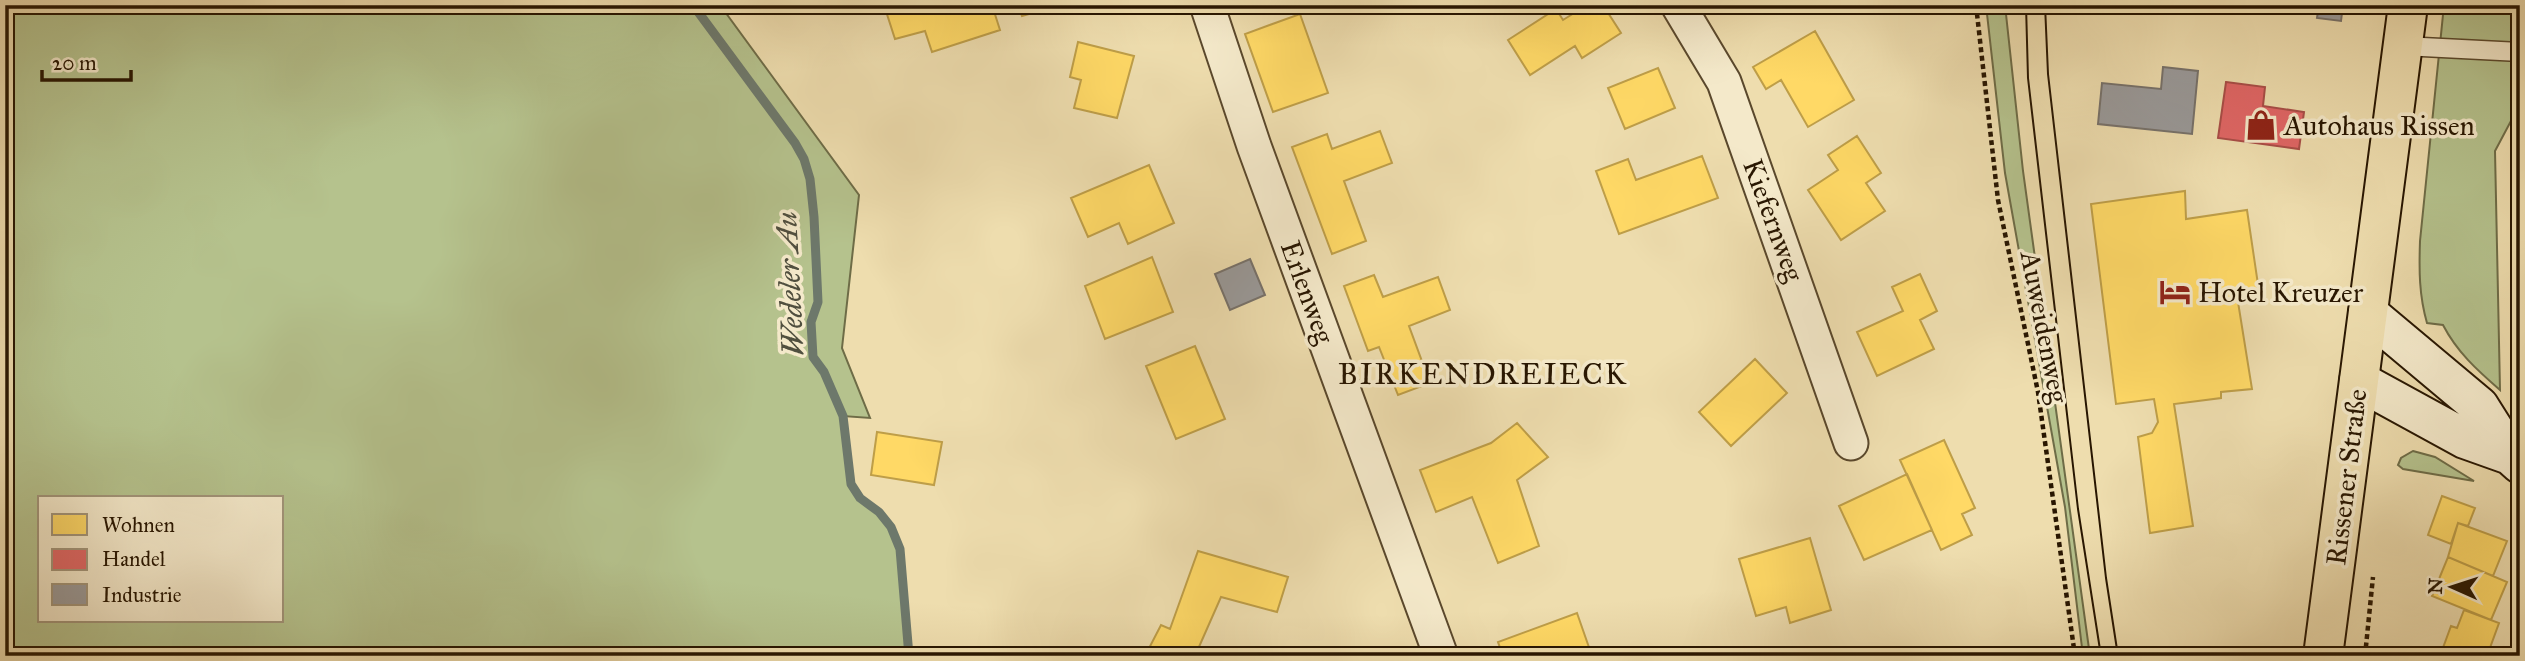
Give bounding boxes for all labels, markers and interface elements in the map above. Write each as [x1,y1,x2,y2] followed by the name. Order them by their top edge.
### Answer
[42,38,131,82] scale bar
[52,50,97,76] text: 20 m
[2244,108,2278,142] shop icon: Autohaus Rissen
[2283,108,2475,143] place label: Autohaus Rissen
[1735,154,1812,287] street label: Kiefernweg
[768,211,812,357] water label: Wedeler Au
[1273,236,1343,349] street label: Erlenweg
[2012,247,2077,407] street label: Auweidenweg
[2158,275,2192,309] hotel icon: Hotel Kreuzer
[2198,275,2364,310] place label: Hotel Kreuzer
[1338,356,1628,392] district label: BIRKENDREIECK
[2318,387,2375,567] street label: Rissener Straße
[38,496,284,622] legend
[102,512,175,538] text: Wohnen
[102,546,166,572] text: Handel
[2416,552,2486,622] north arrow
[2424,577,2447,595] text: N
[102,582,182,608] text: Industrie

